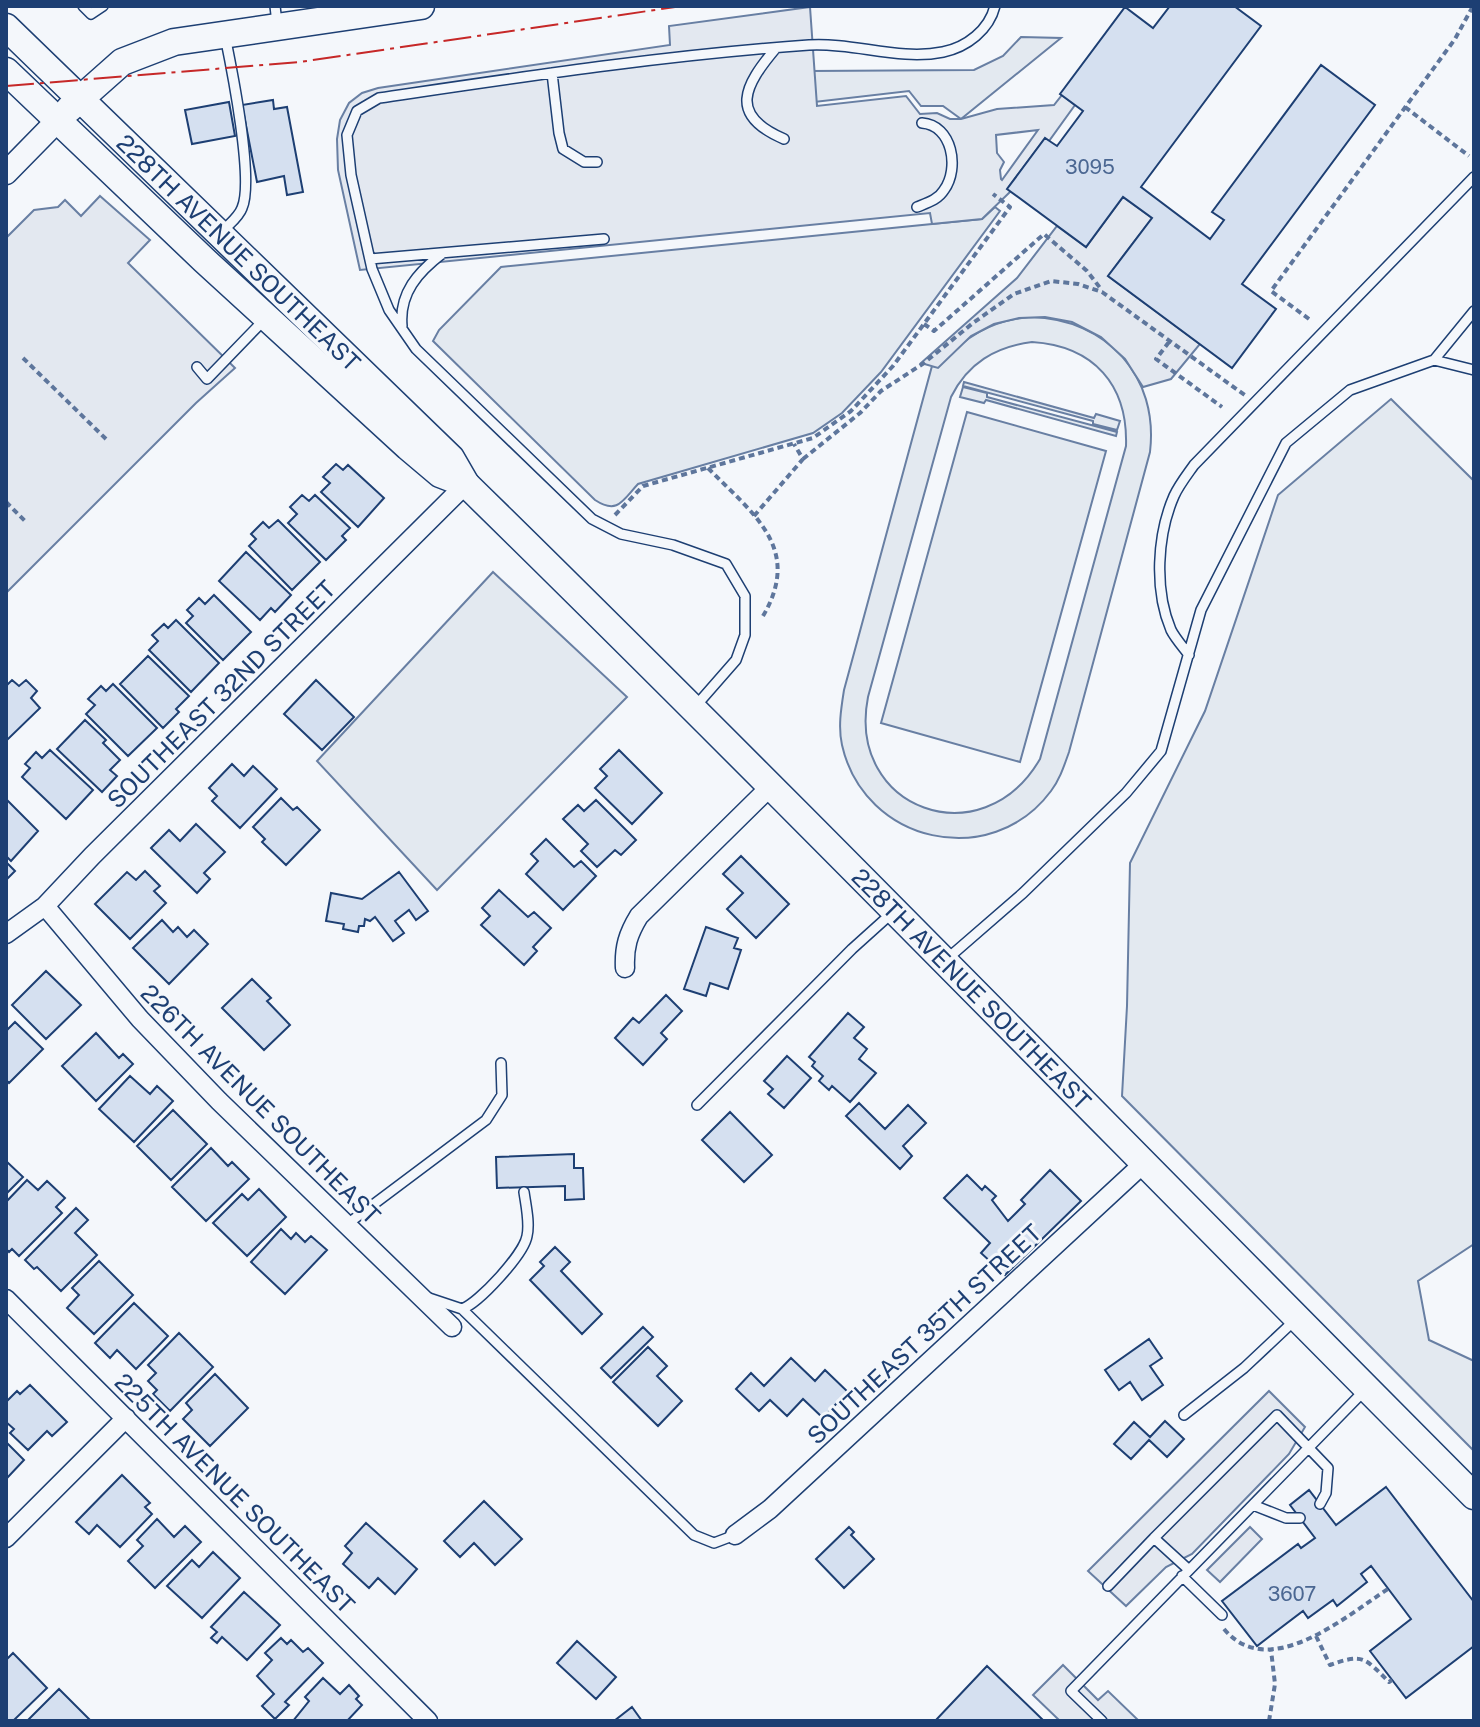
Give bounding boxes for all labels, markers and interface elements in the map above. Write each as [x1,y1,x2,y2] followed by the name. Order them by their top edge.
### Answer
[111,128,366,376] street label: 228TH AVENUE SOUTHEAST
[1065,155,1115,179] house number: 3095
[101,574,341,814] street label: SOUTHEAST 32ND STREET
[846,863,1097,1115] street label: 228TH AVENUE SOUTHEAST
[136,979,386,1229] street label: 226TH AVENUE SOUTHEAST
[801,1218,1047,1450] street label: SOUTHEAST 35TH STREET
[109,1367,361,1619] street label: 225TH AVENUE SOUTHEAST
[1268,1582,1316,1606] house number: 3607

